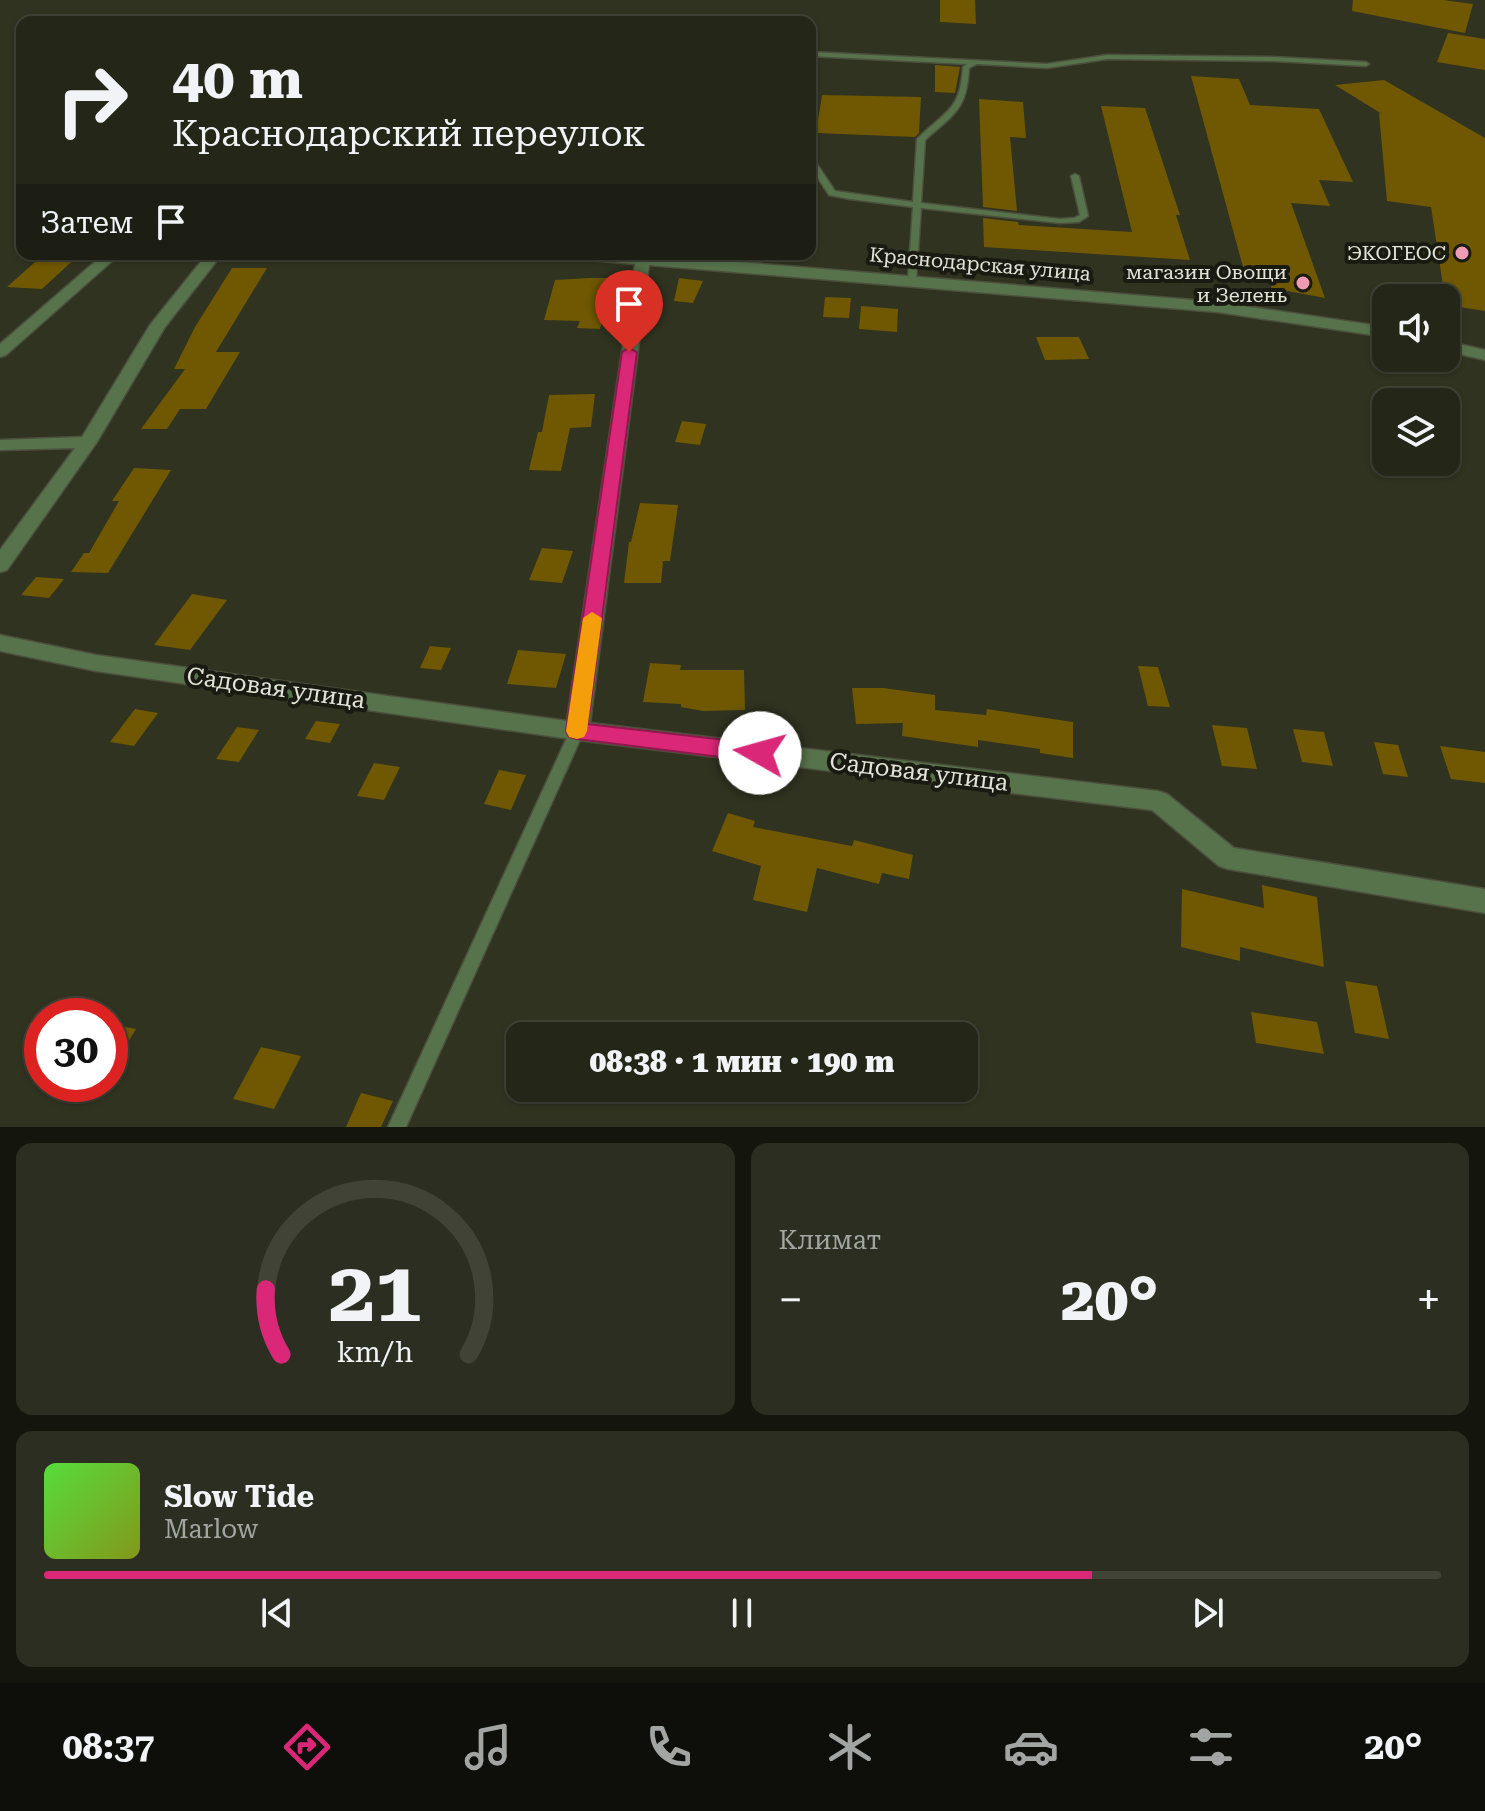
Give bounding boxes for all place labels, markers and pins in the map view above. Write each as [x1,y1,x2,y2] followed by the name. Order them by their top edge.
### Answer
[1347,241,1446,265] place label: ЭКОГЕОС
[1453,244,1471,262] marker: ЭКОГЕОС
[1126,260,1287,307] place label: магазин Овощи и Зелень
[595,270,663,352] pin
[1294,274,1312,292] marker: магазин Овощи и Зелень

